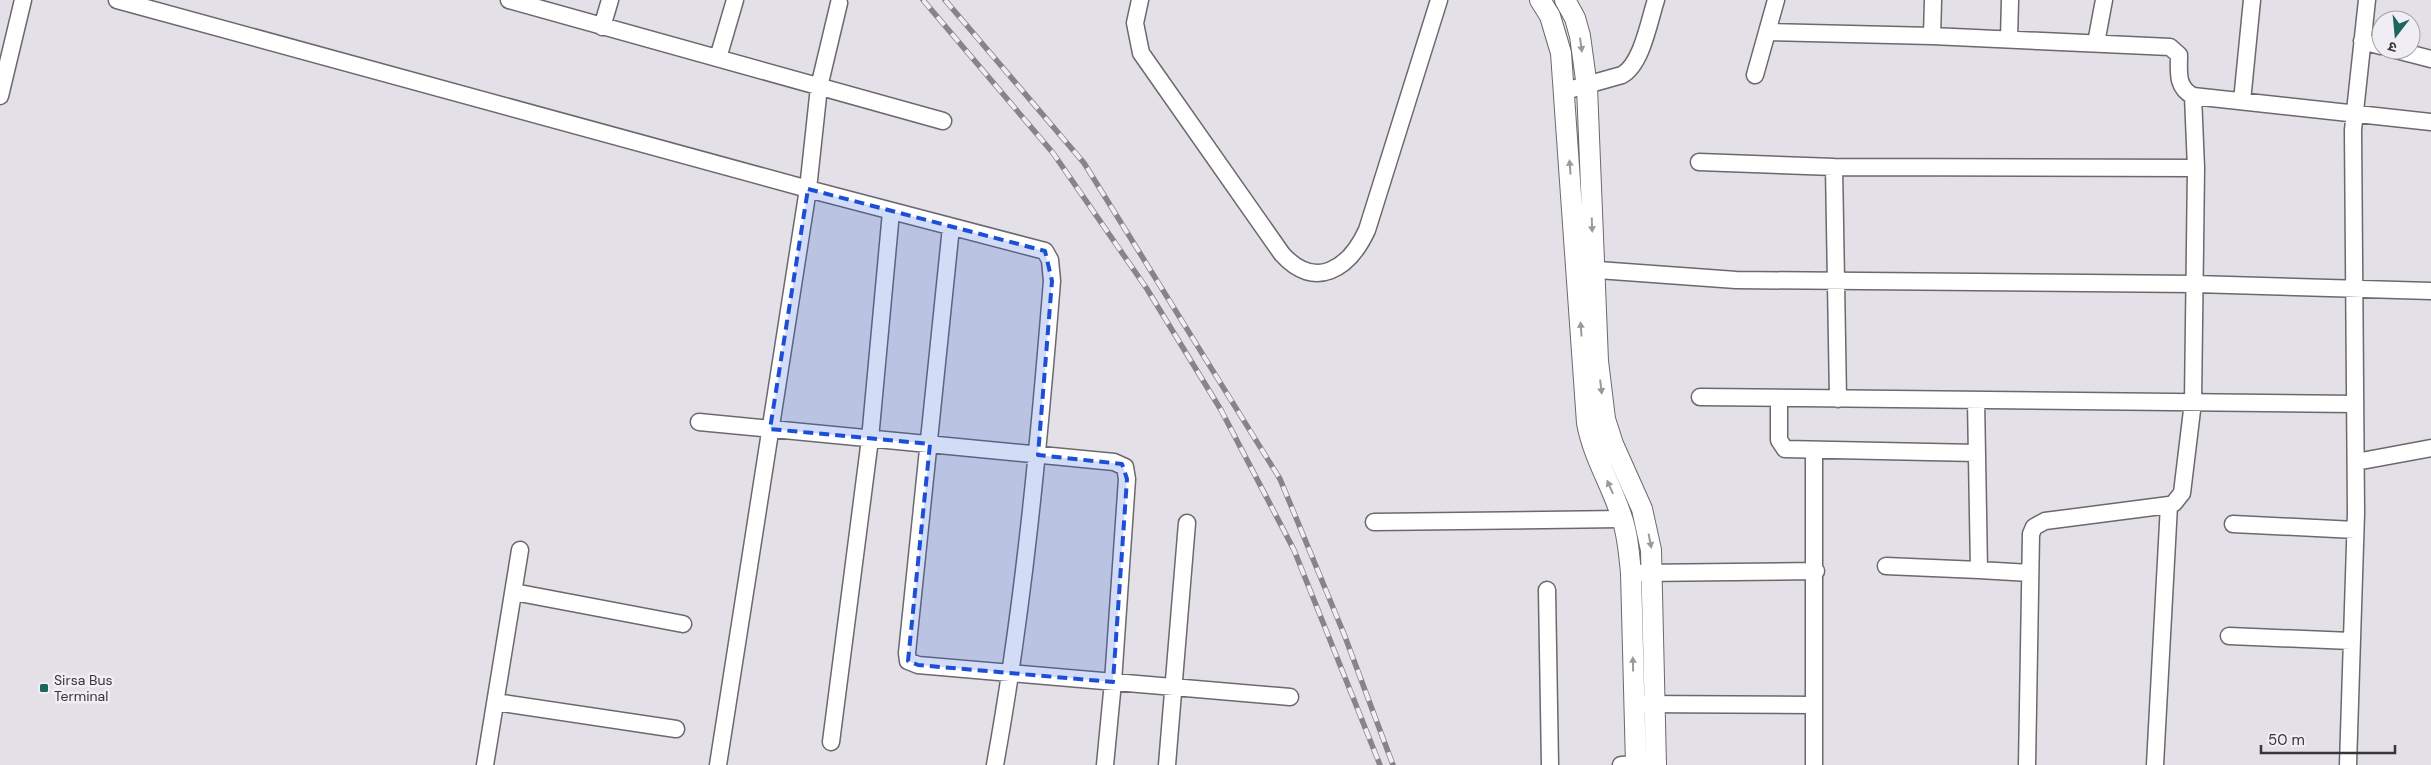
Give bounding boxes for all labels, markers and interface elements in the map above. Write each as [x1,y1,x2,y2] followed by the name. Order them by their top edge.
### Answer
[2371,10,2421,60] north arrow
[2385,37,2399,57] text: उ
[1578,38,1586,54] one-way arrow
[1565,159,1573,175] one-way arrow
[1589,217,1597,233] one-way arrow
[1576,321,1584,337] one-way arrow
[1597,379,1605,395] one-way arrow
[1605,480,1613,494] one-way arrow
[1646,533,1654,549] one-way arrow
[1629,656,1637,672] one-way arrow
[54,671,113,705] place label: Sirsa Bus Terminal
[38,682,50,694] marker: Sirsa Bus Terminal
[2261,722,2395,754] scale bar
[2268,730,2305,750] text: 50 m

